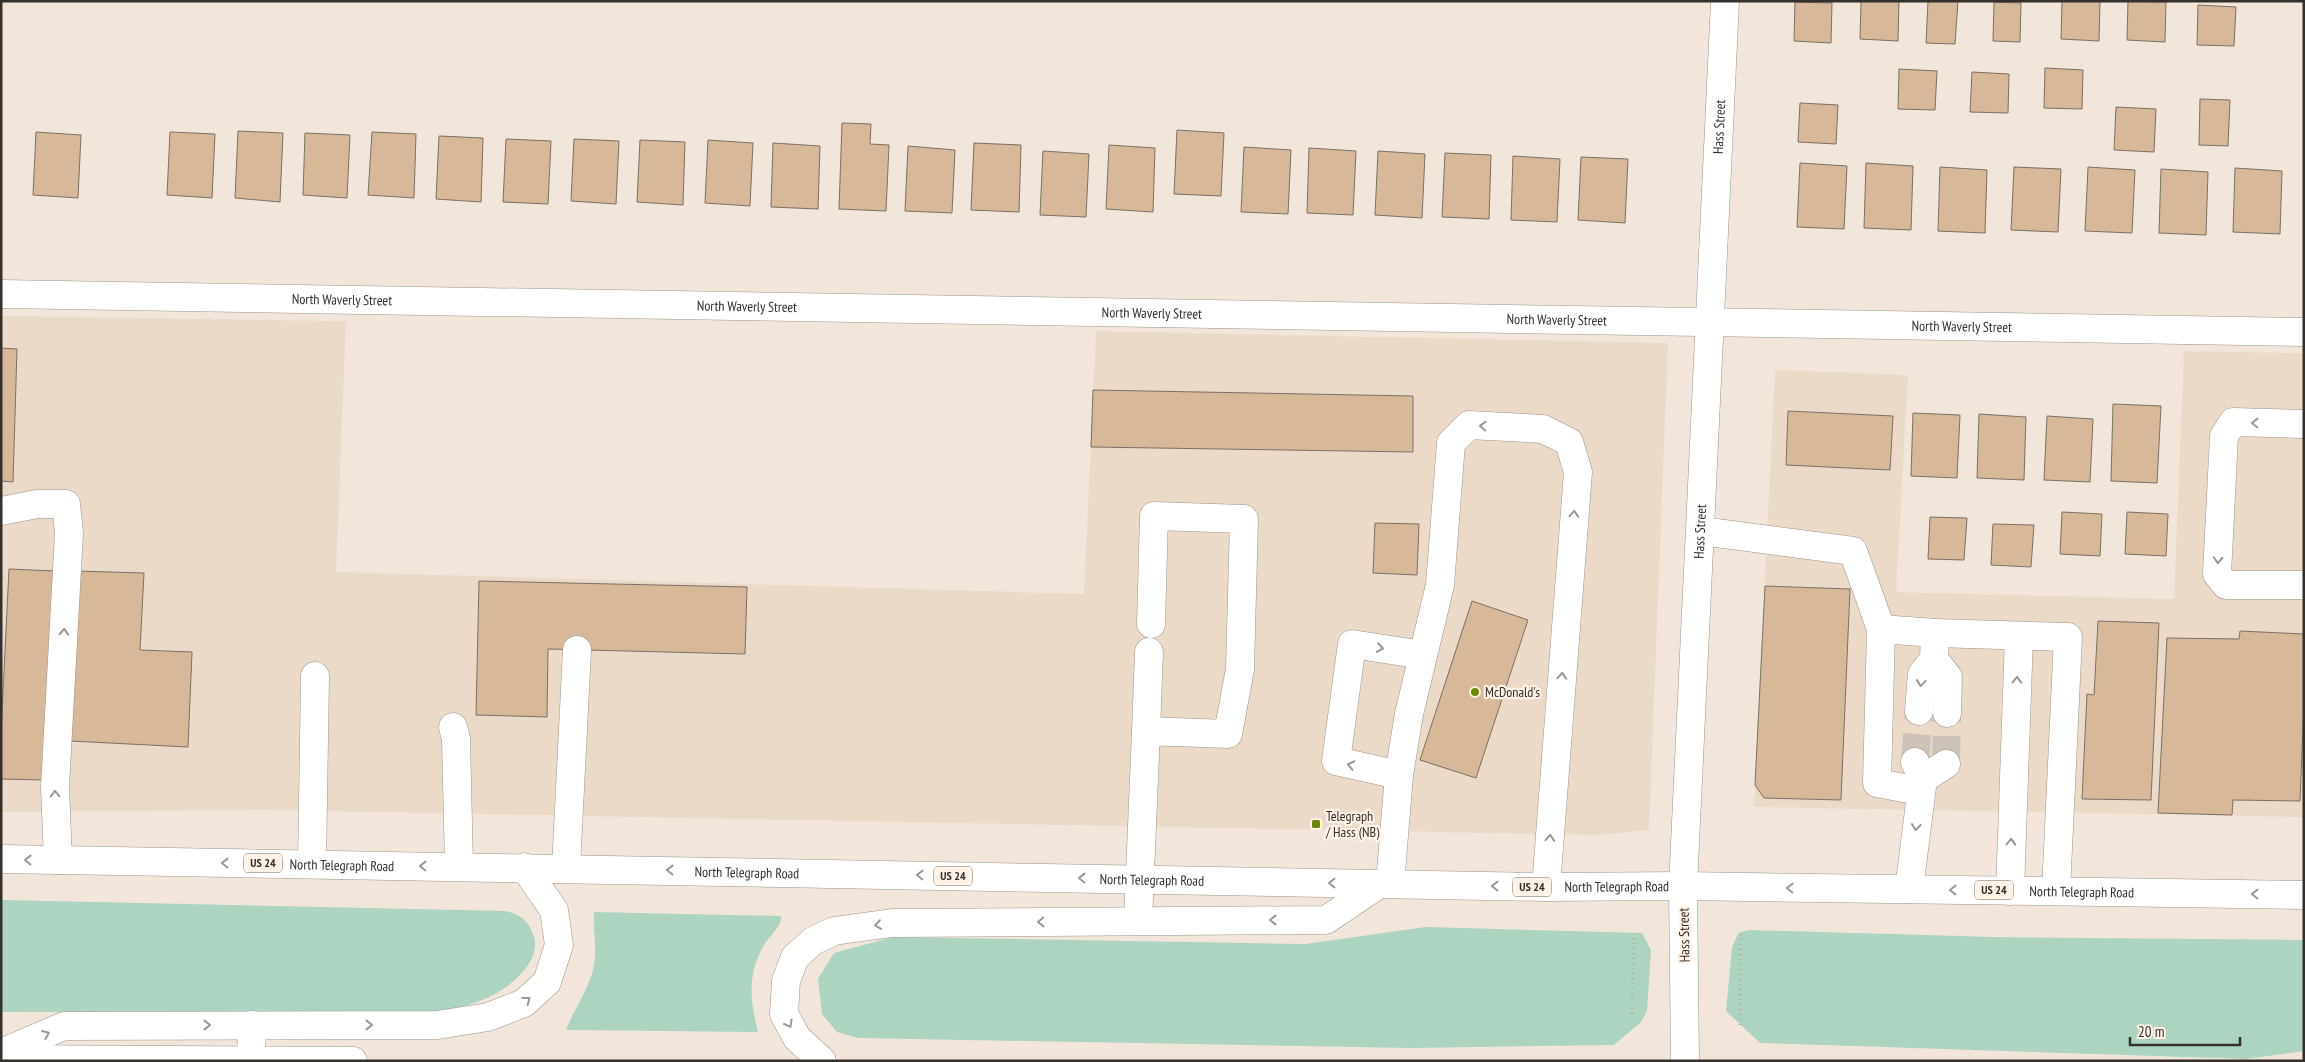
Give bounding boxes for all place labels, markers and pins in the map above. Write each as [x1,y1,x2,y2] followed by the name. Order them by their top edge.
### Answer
[1485,683,1540,701] place label: McDonald's
[1469,686,1481,698] marker: McDonald's
[1325,807,1380,841] place label: Telegraph / Hass (NB)
[1310,818,1322,830] marker: Telegraph / Hass (NB)

